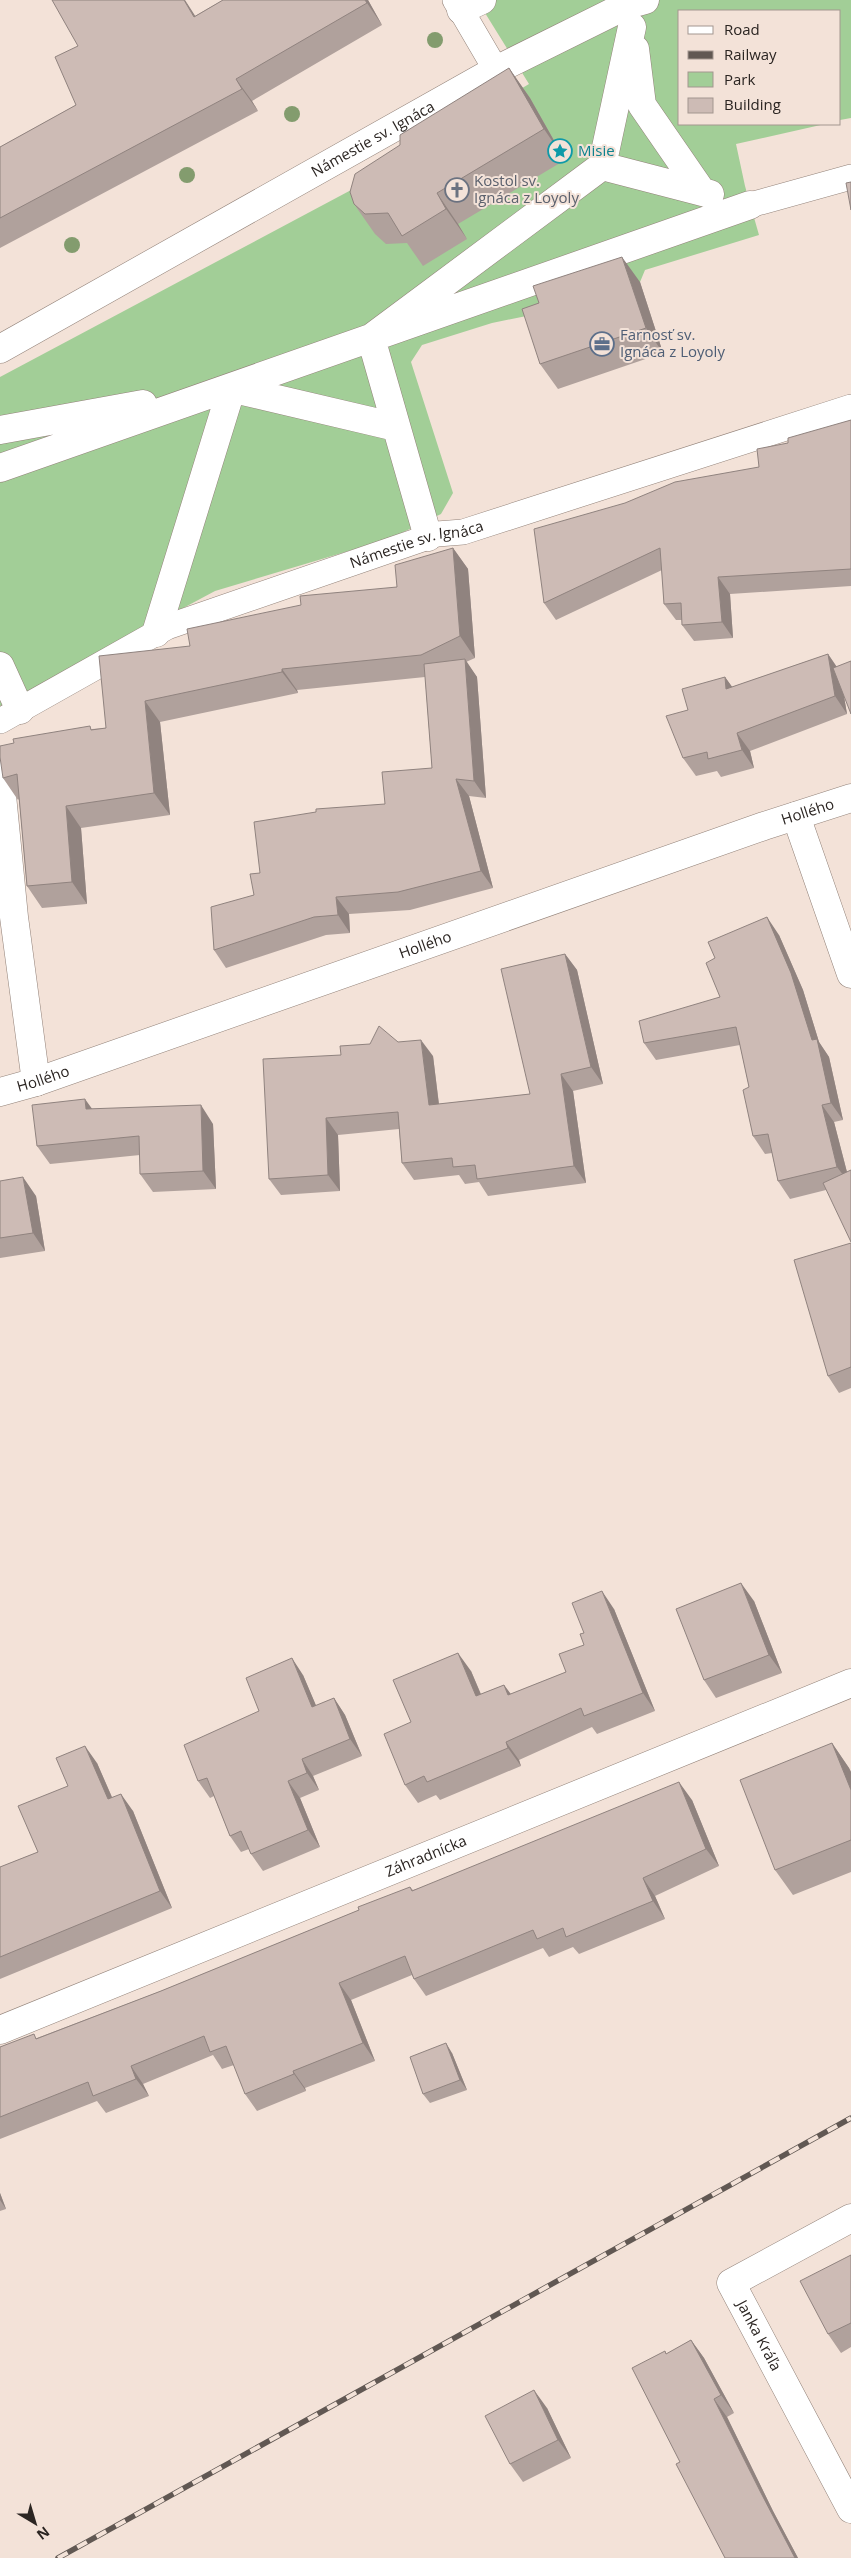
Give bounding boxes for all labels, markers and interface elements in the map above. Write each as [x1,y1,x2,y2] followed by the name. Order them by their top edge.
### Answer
[678,10,841,125] legend
[724,19,760,39] text: Road
[724,44,777,64] text: Railway
[724,69,755,89] text: Park
[724,94,781,114] text: Building
[307,96,438,181] street label: Námestie sv. Ignáca
[547,138,573,164] place icon: Misie
[578,140,615,160] place label: Misie
[474,170,579,207] place label: Kostol sv. Ignáca z Loyoly
[444,177,470,203] church icon: Kostol sv. Ignáca z Loyoly
[620,324,725,361] place label: Farnosť sv. Ignáca z Loyoly
[589,331,615,357] office icon: Farnosť sv. Ignáca z Loyoly
[347,515,486,572] street label: Námestie sv. Ignáca
[778,793,836,829] street label: Hollého
[396,926,454,963] street label: Hollého
[14,1060,72,1096] street label: Hollého
[382,1830,469,1881] street label: Záhradnícka
[732,2294,787,2374] street label: Janka Kráľa
[10,2498,60,2548] north arrow
[33,2523,54,2545] text: N

